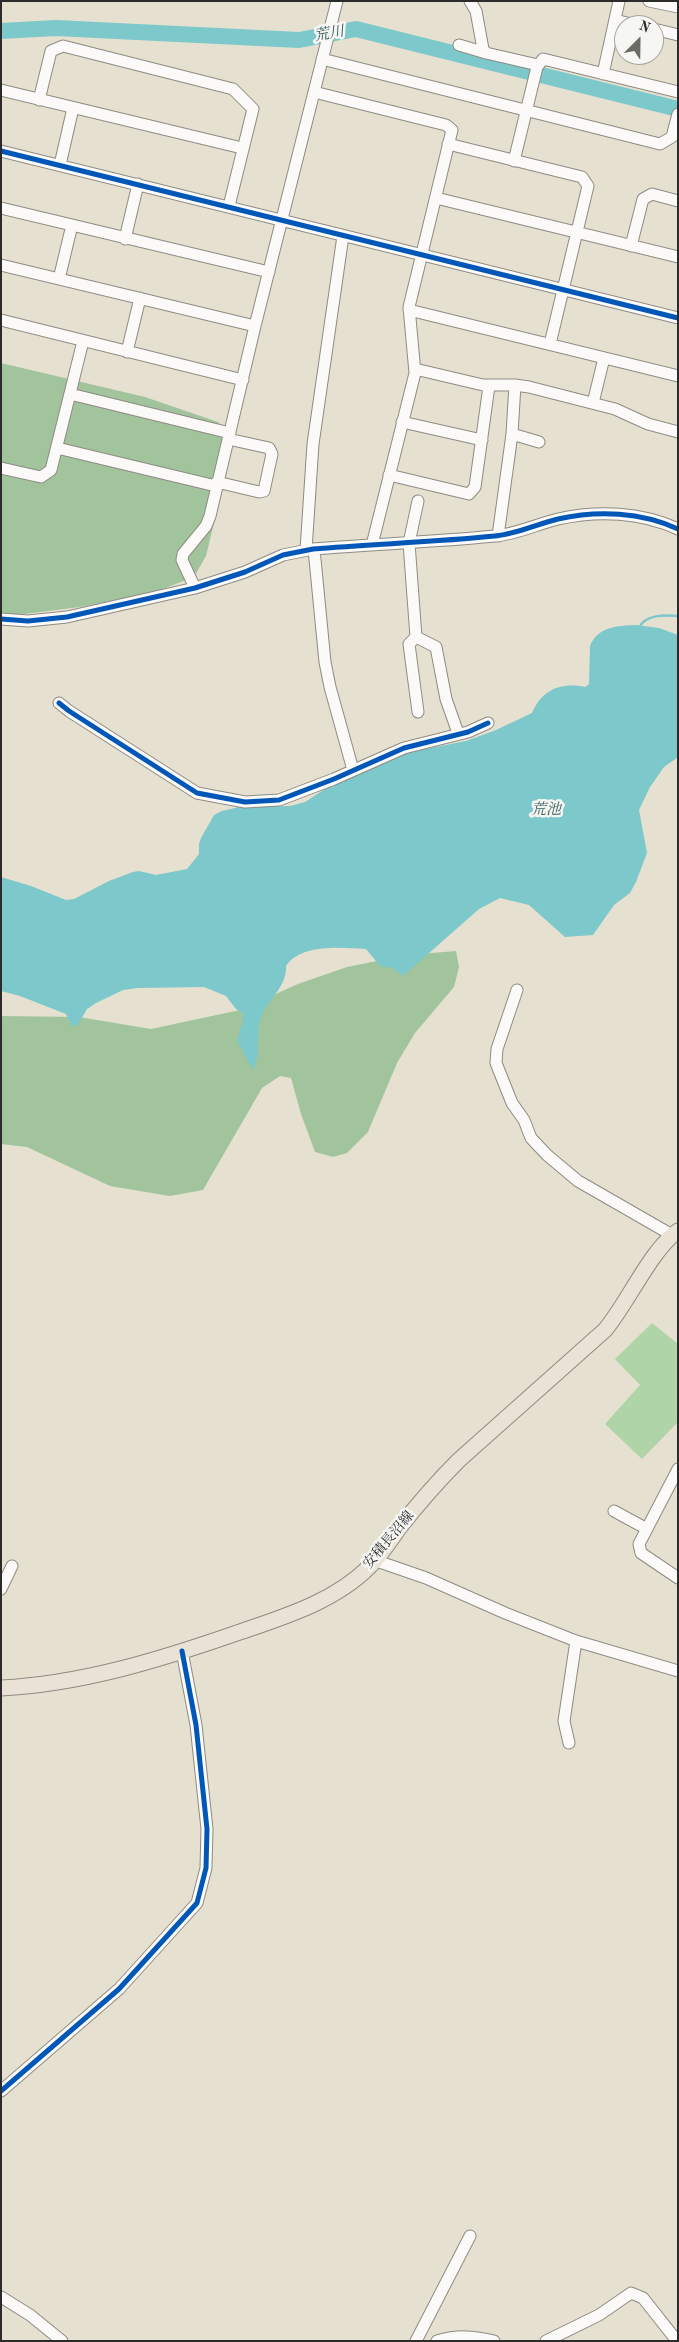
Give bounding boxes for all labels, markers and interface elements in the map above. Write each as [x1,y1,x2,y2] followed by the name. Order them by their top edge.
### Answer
[614,15,664,65] north arrow
[637,19,652,36] text: N
[313,23,345,45] water label: 荒川
[531,801,561,819] water label: 荒池
[360,1508,418,1572] street label: 安積長沼線

